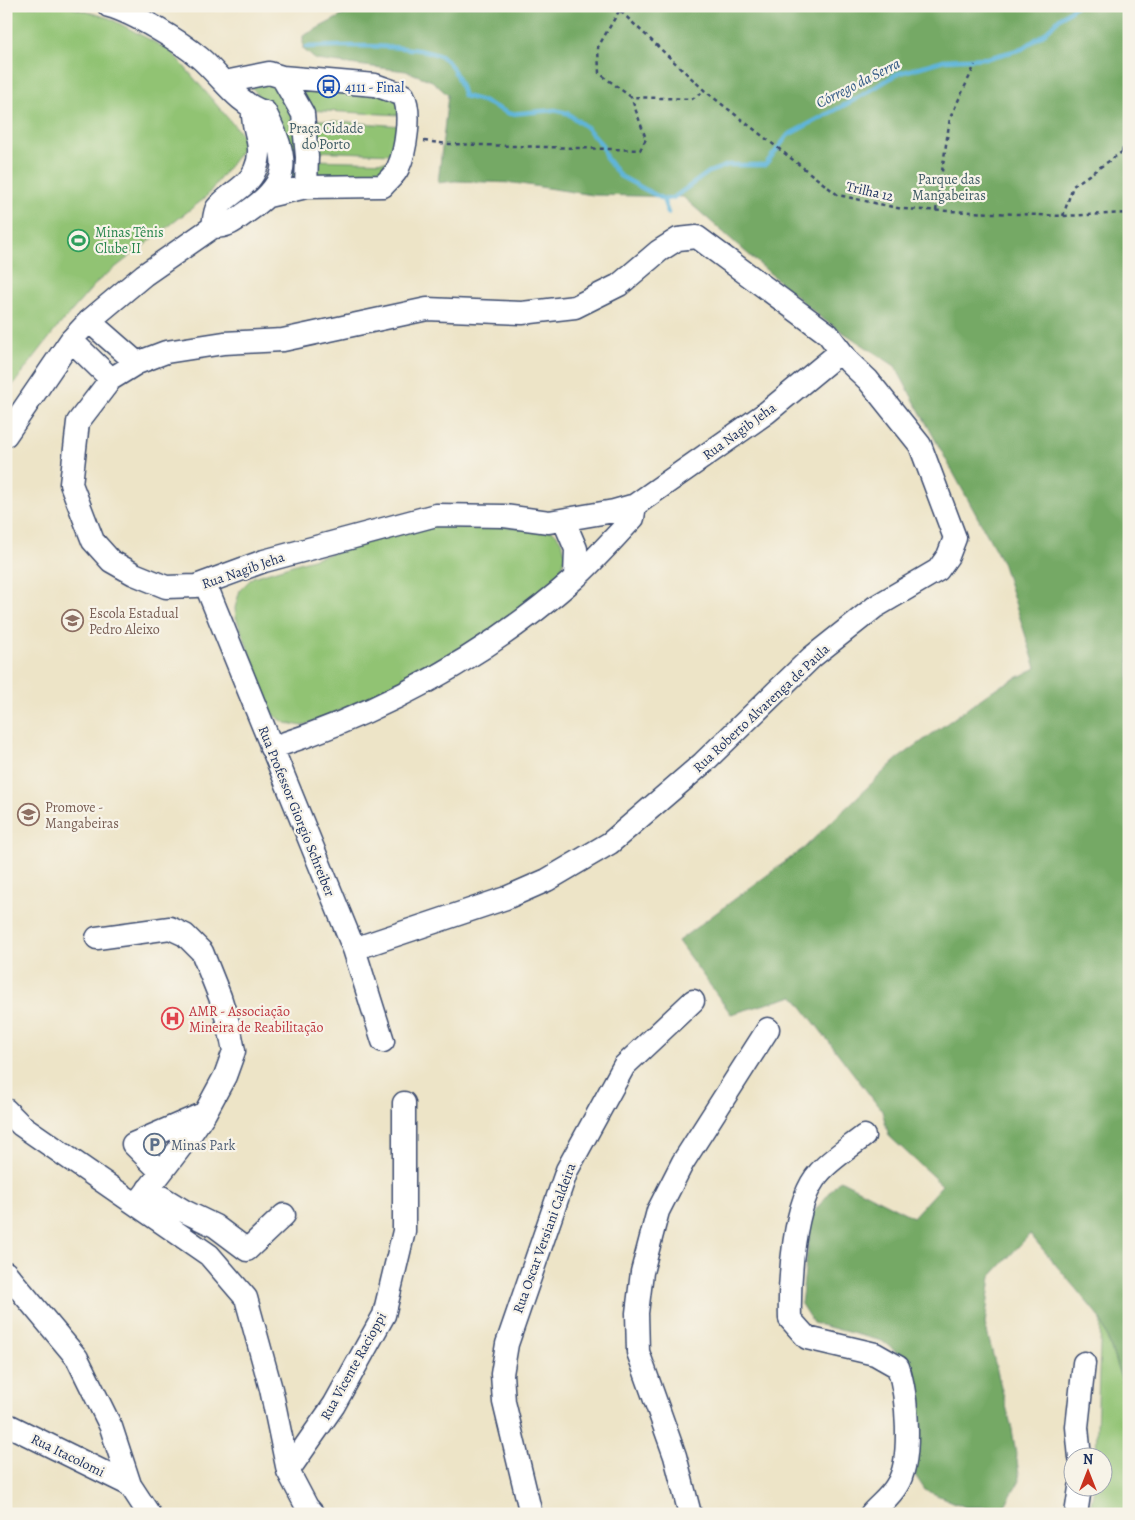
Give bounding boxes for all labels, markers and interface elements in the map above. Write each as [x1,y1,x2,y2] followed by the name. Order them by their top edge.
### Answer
[813,53,904,113] water label: Córrego da Serra
[317,75,341,99] bus stop icon: 4111 - Final
[345,78,405,97] place label: 4111 - Final
[289,119,363,154] park label: Praça Cidade do Porto
[912,170,986,205] park label: Parque das Mangabeiras
[844,177,896,206] street label: Trilha 12
[95,223,164,258] place label: Minas Tênis Clube II
[67,228,91,252] sports icon: Minas Tênis Clube II
[699,398,780,464] street label: Rua Nagib Jeha
[199,547,288,594] street label: Rua Nagib Jeha
[89,604,179,639] place label: Escola Estadual Pedro Aleixo
[61,609,85,633] school or university icon: Escola Estadual Pedro Aleixo
[689,640,834,777] street label: Rua Roberto Alvarenga de Paula
[254,723,340,900] street label: Rua Professor Giorgio Schreiber
[45,798,119,833] place label: Promove - Mangabeiras
[17,803,41,827] school or university icon: Promove - Mangabeiras
[188,1002,323,1037] place label: AMR - Associação Mineira de Reabilitação
[161,1007,185,1031] hospital icon: AMR - Associação Mineira de Reabilitação
[143,1133,167,1157] parking icon: Minas Park
[171,1136,236,1155] place label: Minas Park
[508,1160,581,1316] street label: Rua Oscar Versiani Caldeira
[316,1309,391,1424] street label: Rua Vicente Racioppi
[28,1429,108,1482] street label: Rua Itacolomi
[1062,1448,1112,1498] north arrow
[1083,1450,1093,1469] text: N

